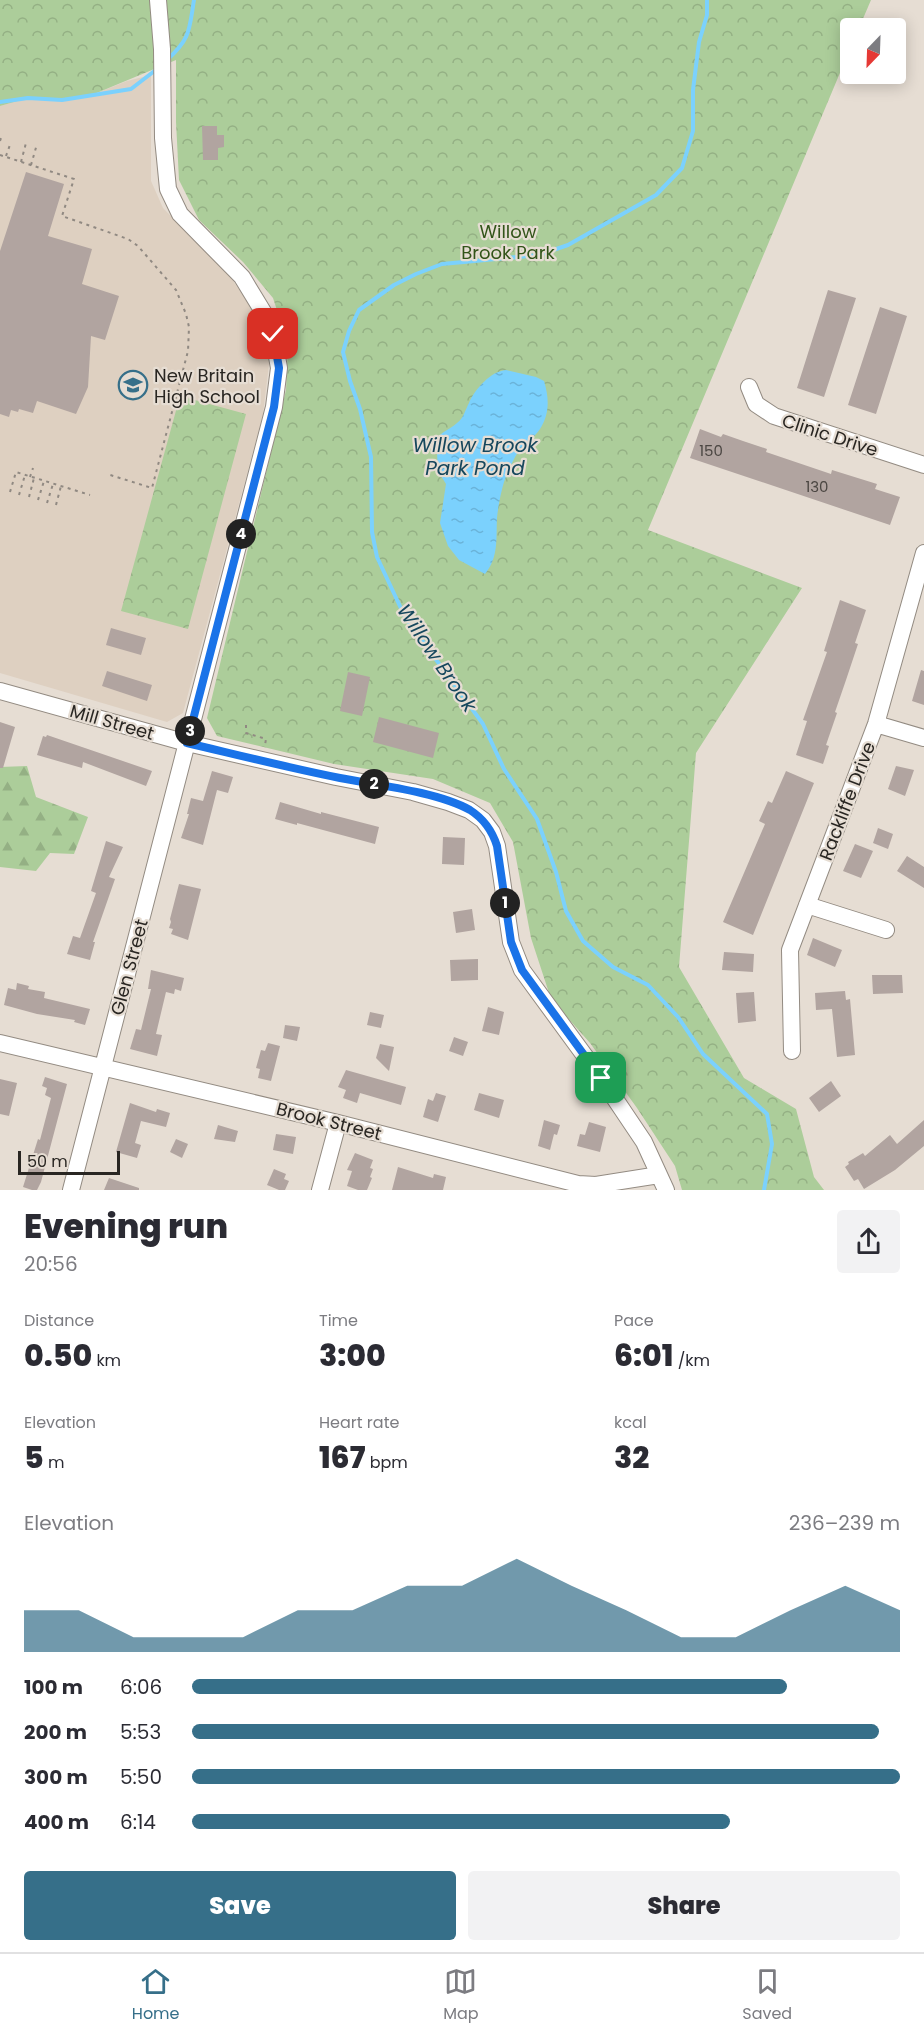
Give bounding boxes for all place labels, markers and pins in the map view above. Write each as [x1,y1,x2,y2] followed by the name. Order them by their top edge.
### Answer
[247,308,298,359] pin
[154,363,260,409] place label: New Britain High School
[117,369,149,401] school or university icon: New Britain High School
[226,519,256,549] pin: 4
[175,716,205,746] pin: 3
[359,769,389,799] pin: 2
[490,888,520,918] pin: 1
[575,1052,626,1103] pin

